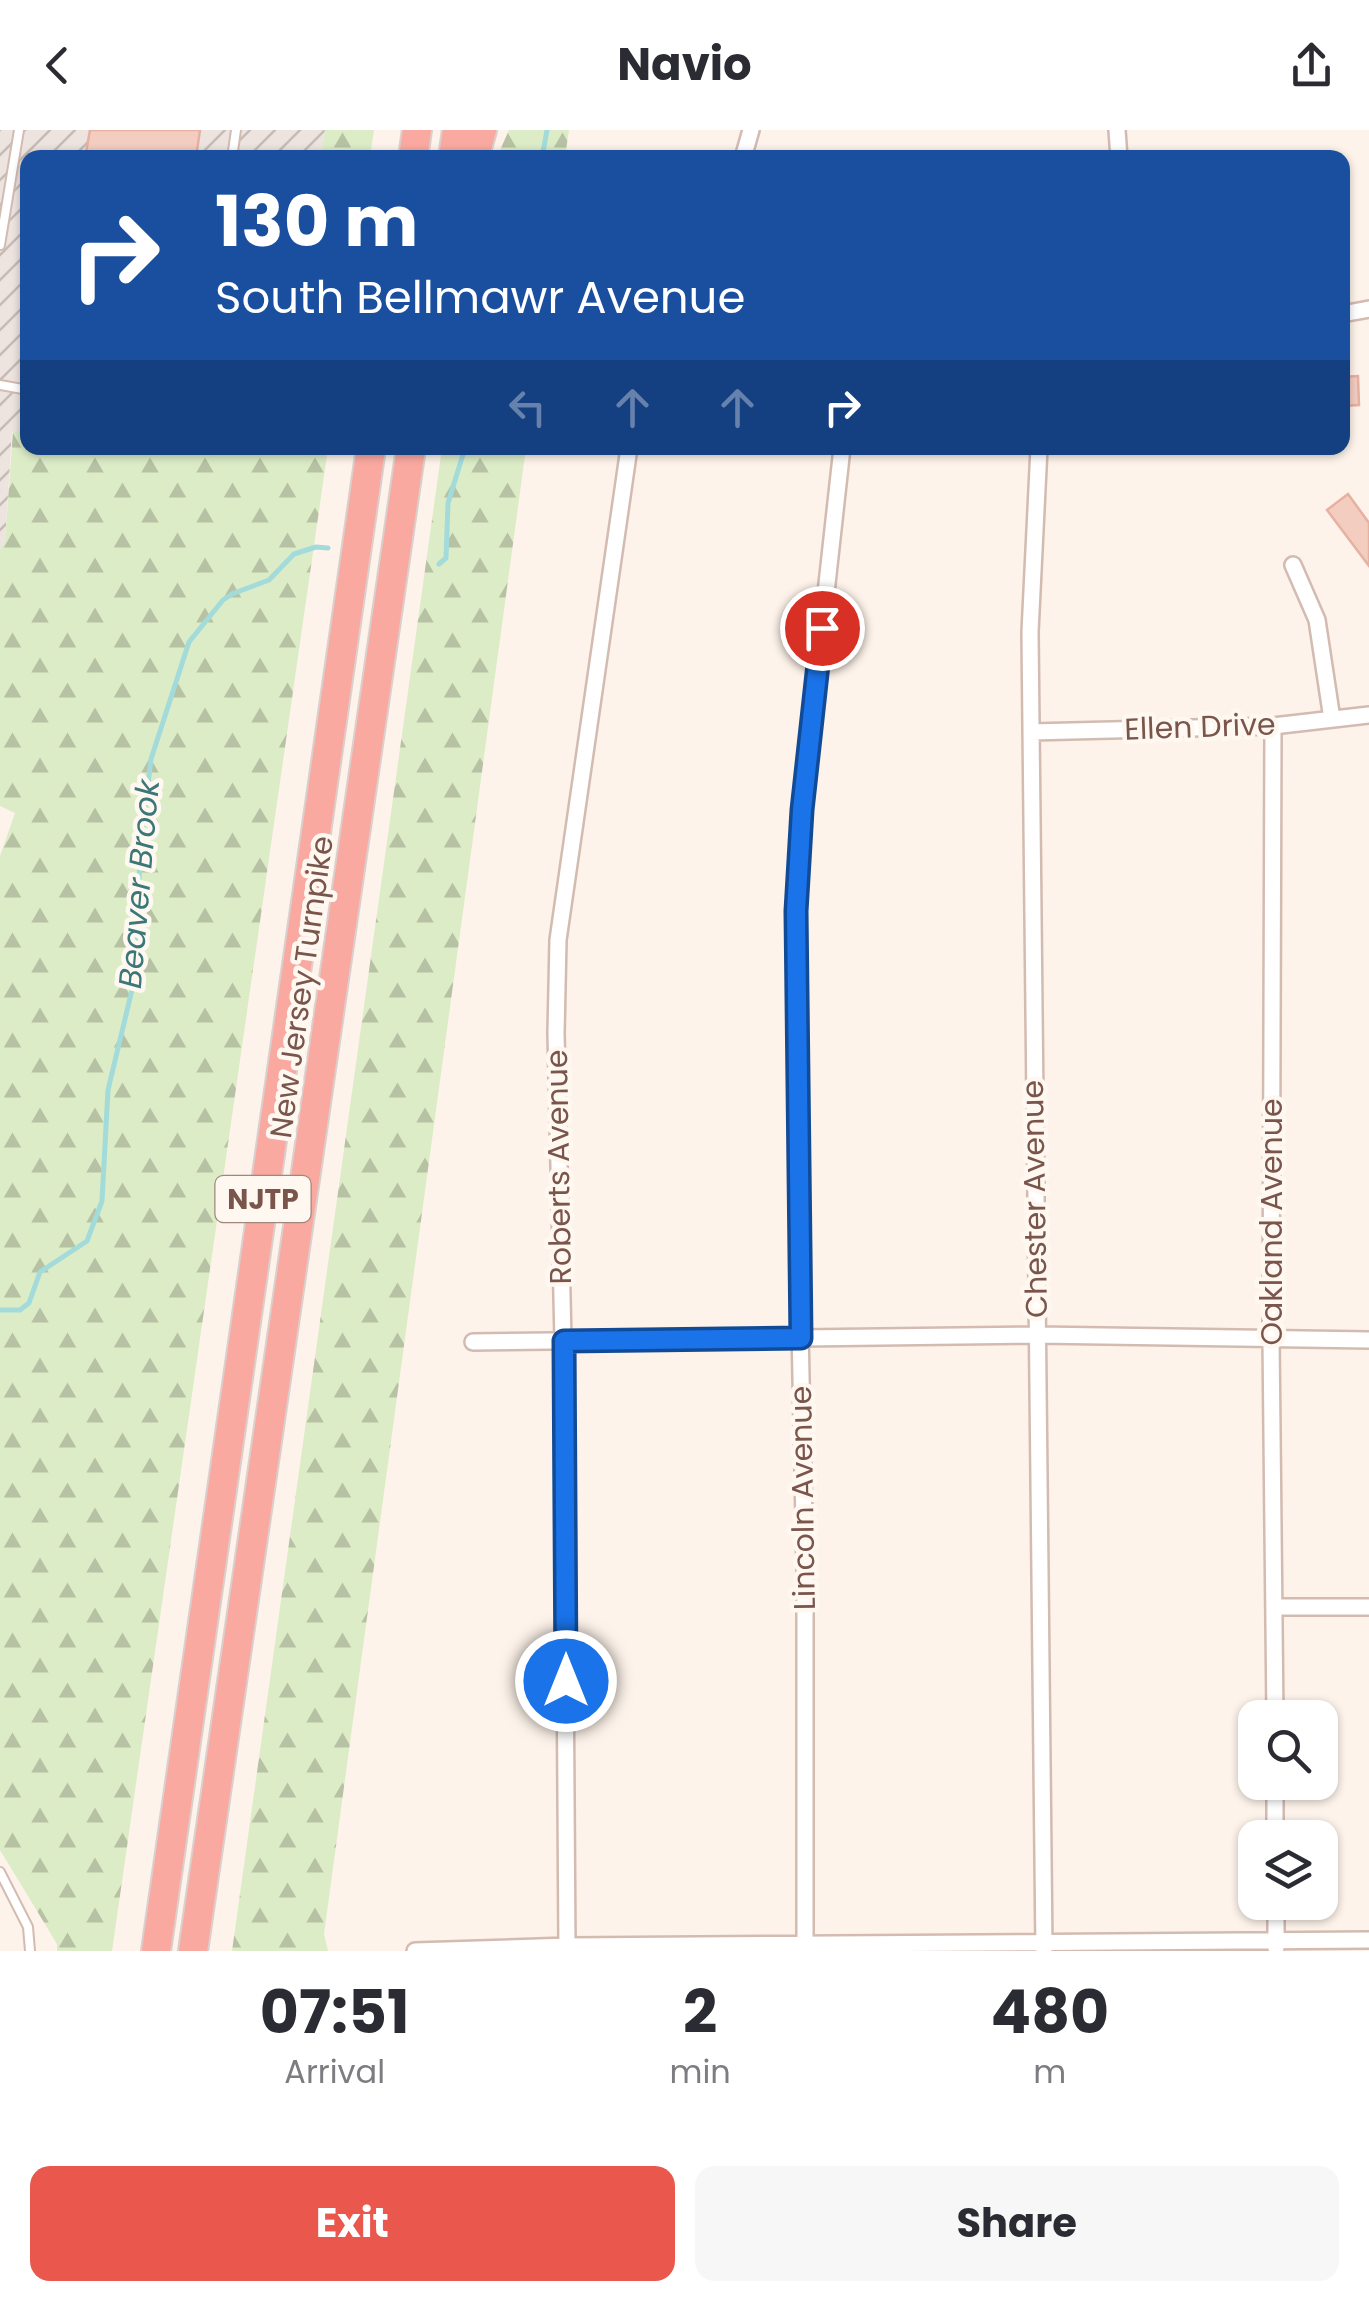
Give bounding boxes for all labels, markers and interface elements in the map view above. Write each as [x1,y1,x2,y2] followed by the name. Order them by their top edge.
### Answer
[617,33,752,96] text: Navio
[30,38,85,93] icon: back
[1284,38,1339,93] icon: share
[215,172,418,271] text: 130 m
[50,190,180,320] icon: right
[215,266,745,329] text: South Bellmawr Avenue
[500,380,555,435] icon: left
[605,380,660,435] icon: ahead
[710,380,765,435] icon: ahead
[815,380,870,435] icon: right
[780,586,865,671] pin
[795,601,850,656] icon: arrive
[1124,702,1276,751] street label: Ellen Drive
[107,776,170,990] water label: Beaver Brook
[259,833,344,1141] street label: New Jersey Turnpike
[535,1049,582,1285] street label: Roberts Avenue
[1011,1080,1058,1318] street label: Chester Avenue
[1250,1098,1293,1346] street label: Oakland Avenue
[216,1176,310,1222] road number: NJTP
[779,1386,826,1610] street label: Lincoln Avenue
[514,1629,618,1733] position arrow
[1238,1700,1338,1920] map controls
[1238,1700,1338,1800] button: search
[1238,1820,1338,1920] button: layers
[260,1970,410,2054] text: 07:51
[683,1970,717,2054] text: 2
[991,1970,1109,2054] text: 480
[284,2049,385,2094] text: Arrival
[669,2049,731,2094] text: min
[1033,2049,1066,2094] text: m
[30,2166,675,2281] button: Exit
[695,2166,1339,2281] button: Share

